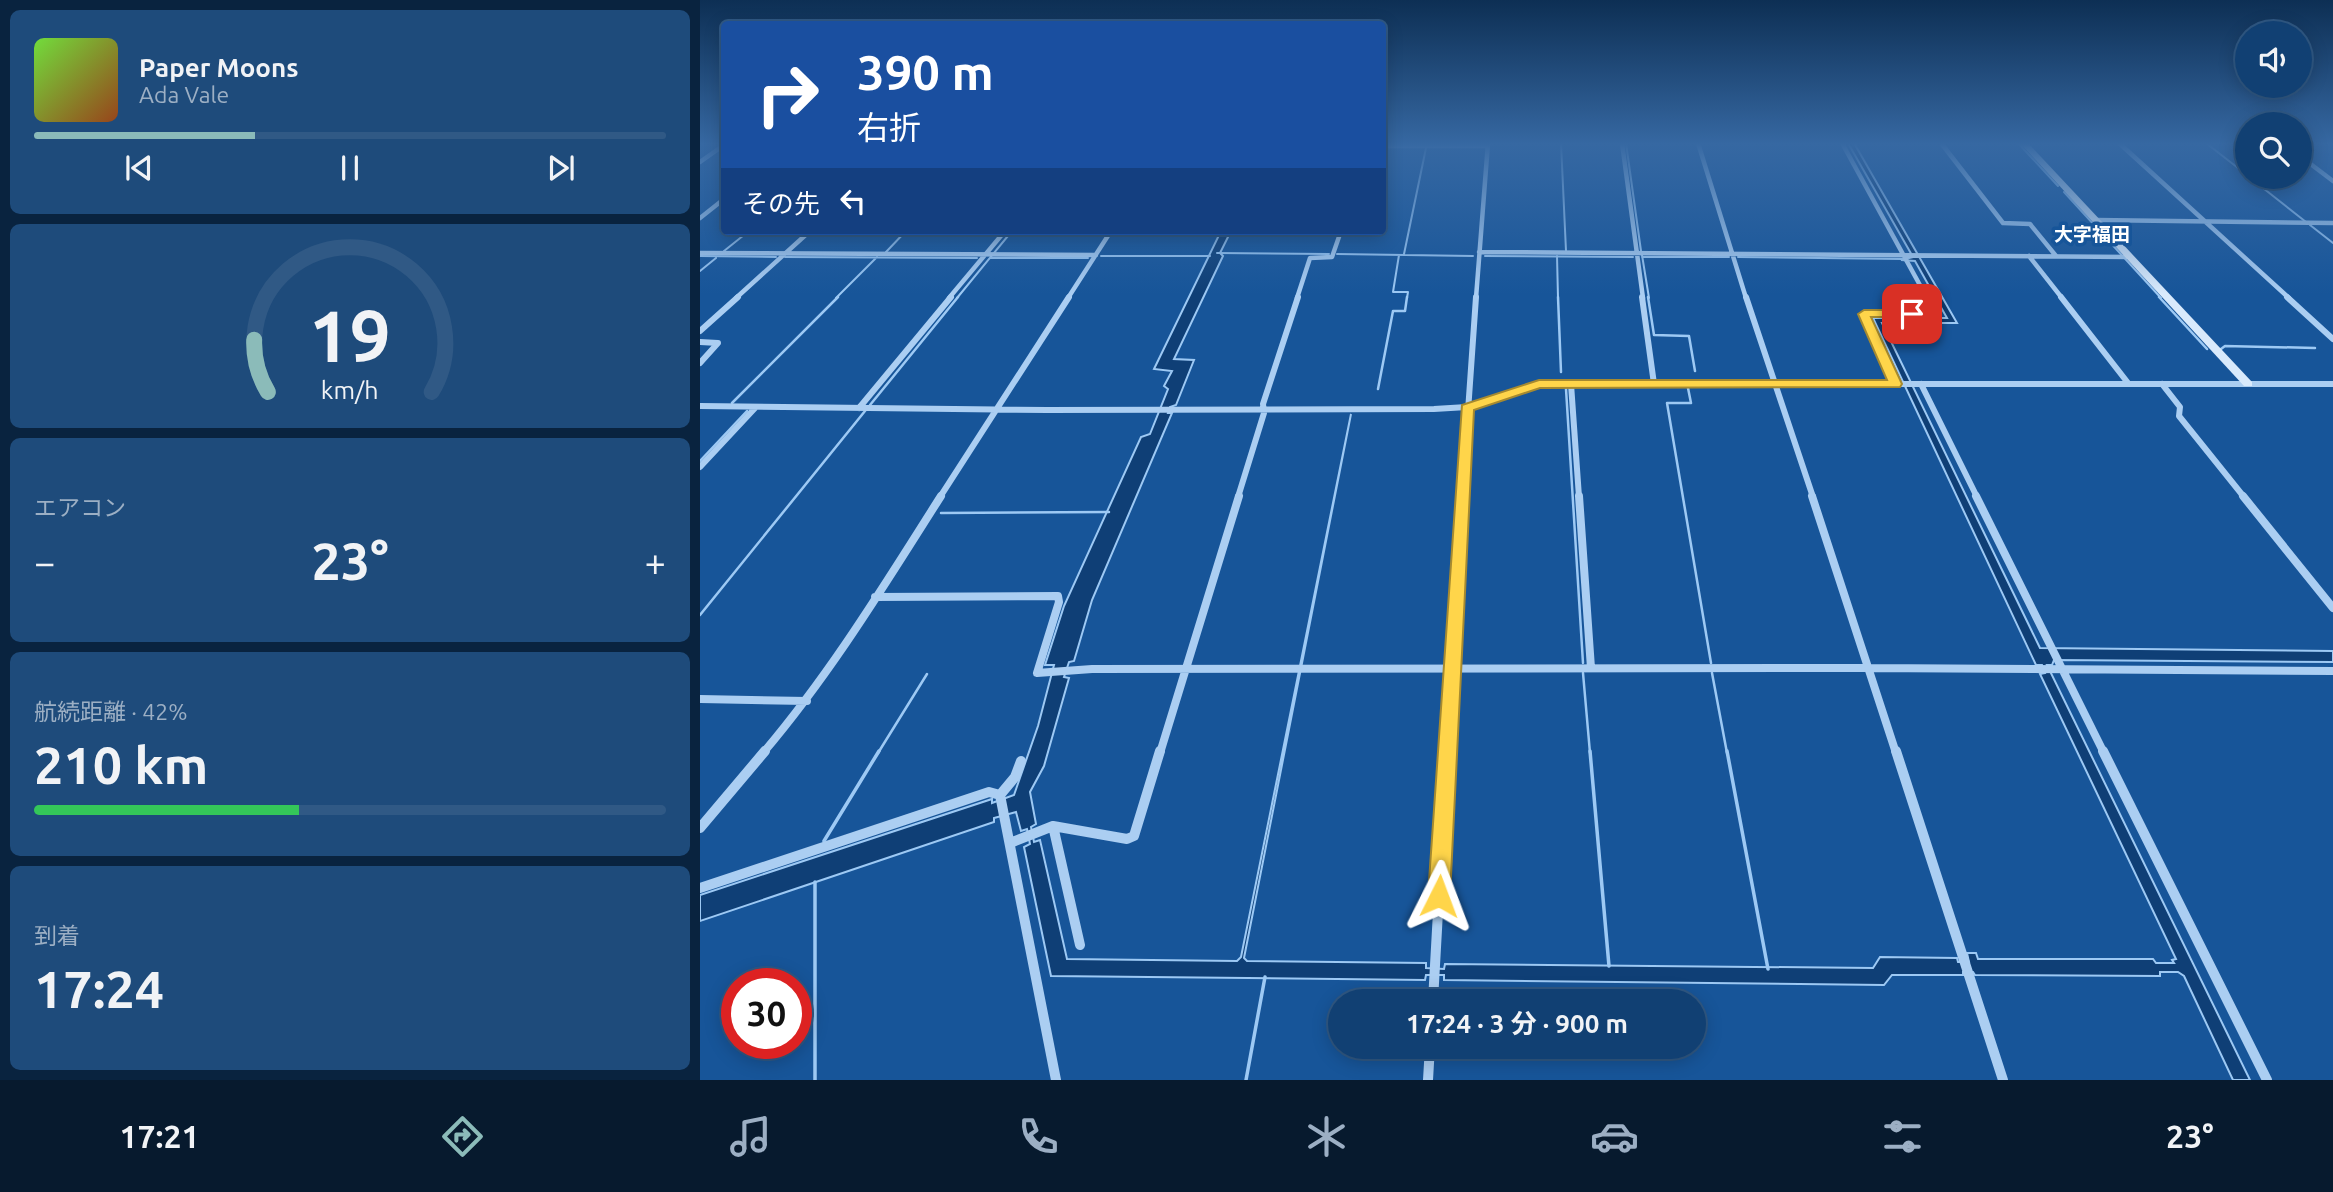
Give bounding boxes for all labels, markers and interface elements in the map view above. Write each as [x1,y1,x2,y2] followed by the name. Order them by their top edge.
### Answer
[2235,21,2312,189] map controls
[2235,21,2312,98] button: sound
[857,44,994,99] text: 390 m
[742,49,833,140] icon: right
[139,53,298,82] text: Paper Moons
[139,82,229,107] text: Ada Vale
[857,109,921,145] text: 右折
[2235,112,2312,189] button: search
[120,149,158,187] icon: previous
[331,149,369,187] icon: pause
[542,149,580,187] icon: next
[834,182,872,220] icon: left
[742,189,820,218] text: その先
[2054,223,2130,245] district label: 大字福田
[1882,284,1942,344] pin
[309,294,391,376] text: 19
[1893,295,1931,333] icon: arrive
[321,376,379,404] text: km/h
[34,495,126,520] text: エアコン
[311,532,389,590] text: 23°
[34,541,55,583] text: −
[645,541,666,583] text: +
[34,699,187,724] text: 航続距離 · 42%
[34,736,208,794] text: 210 km
[1402,859,1476,933] position arrow
[34,923,80,948] text: 到着
[34,960,164,1018] text: 17:24
[721,968,812,1059] speed limit sign: 30
[1406,1009,1628,1038] text: 17:24 · 3 分 · 900 m
[438,1112,487,1161] icon: directions
[726,1112,775,1161] icon: music
[1014,1112,1063,1161] icon: phone
[1302,1112,1351,1161] icon: climate
[1590,1112,1639,1161] icon: car
[1878,1112,1927,1161] icon: filters
[119,1118,200,1154] text: 17:21
[2166,1118,2214,1154] text: 23°

